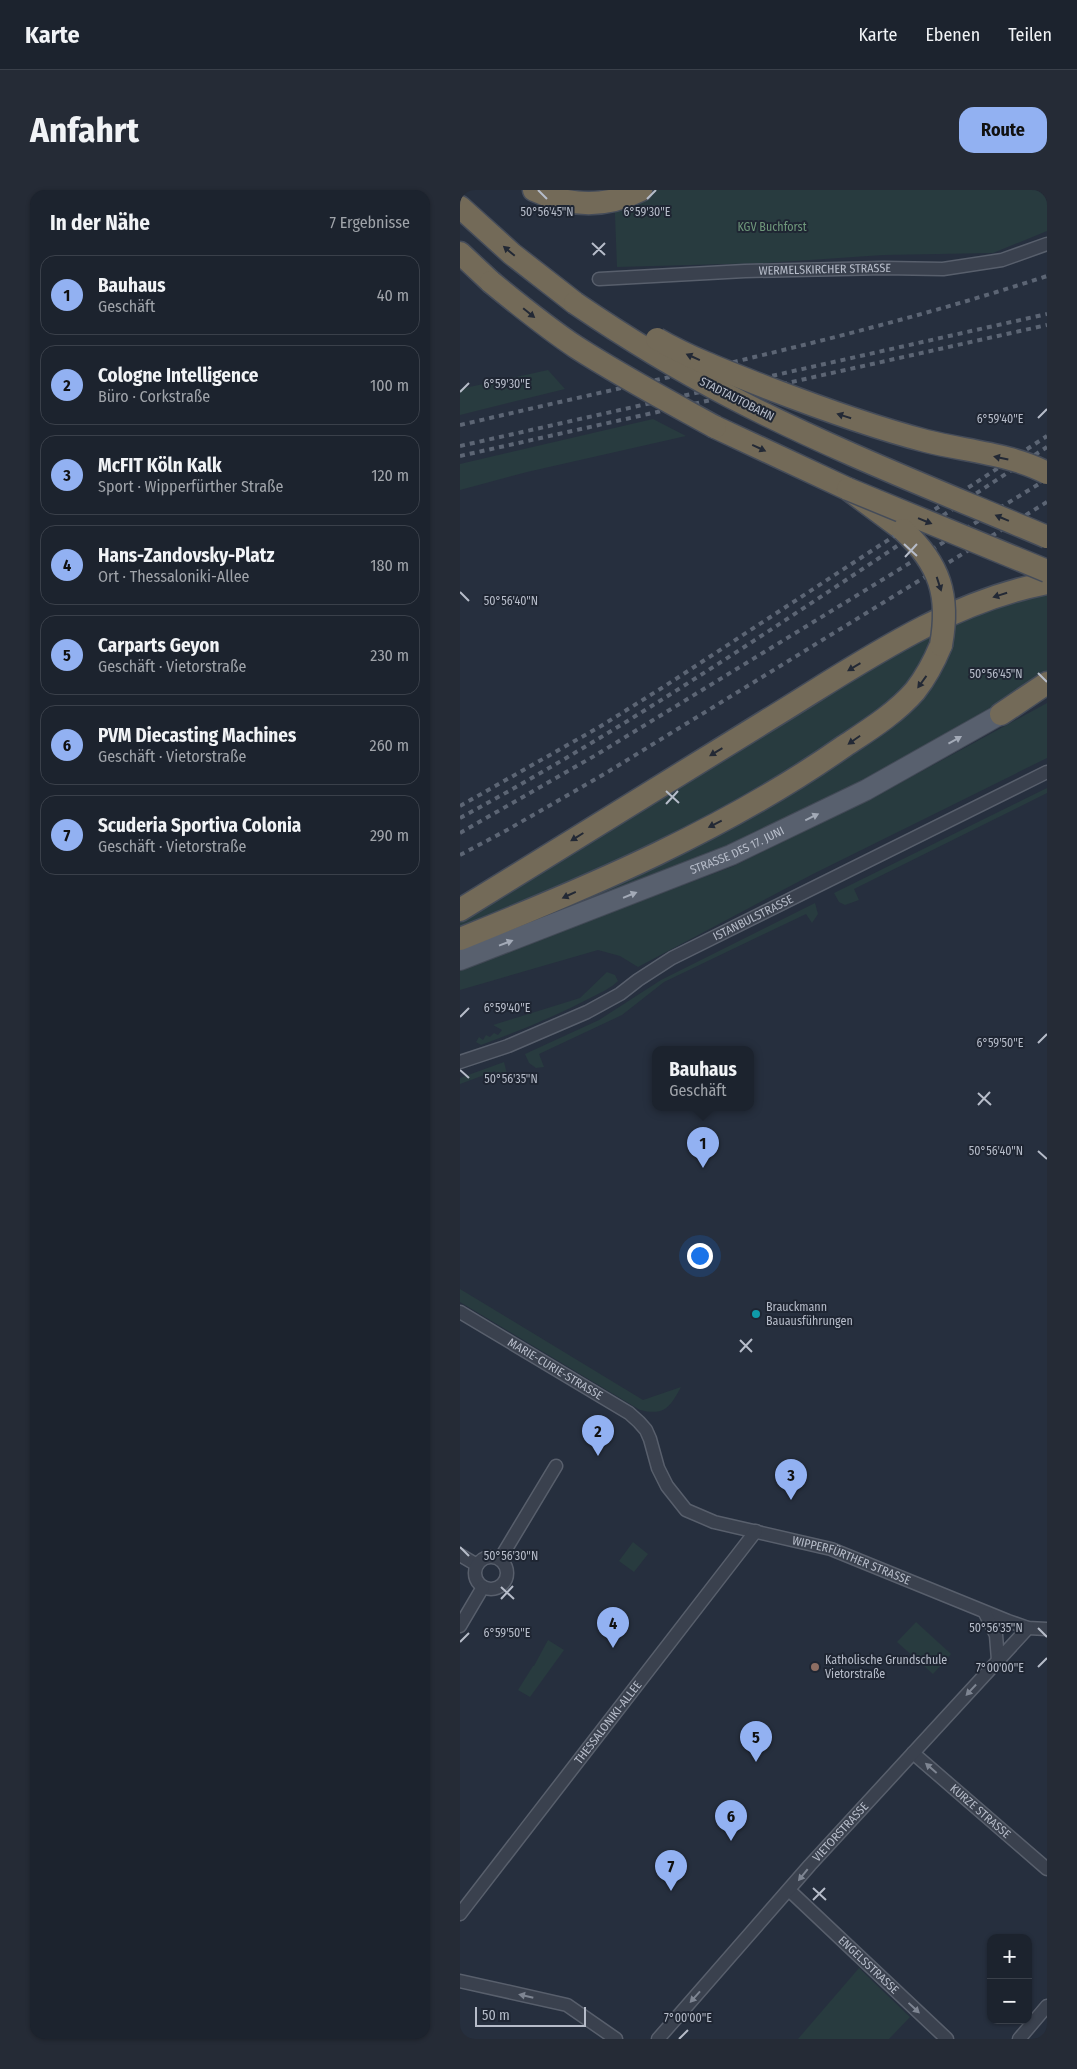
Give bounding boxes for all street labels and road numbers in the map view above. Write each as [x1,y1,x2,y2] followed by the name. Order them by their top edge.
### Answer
[758,261,891,278] street label: WERMELSKIRCHER STRASSE
[697,374,777,424] street label: STADTAUTOBAHN
[688,824,786,877] street label: STRASSE DES 17. JUNI
[711,892,796,944] street label: ISTANBULSTRASSE
[505,1335,606,1403] street label: MARIE-CURIE-STRASSE
[791,1533,913,1588] street label: WIPPERFÜRTHER STRASSE
[571,1678,645,1767] street label: THESSALONIKI-ALLEE
[947,1781,1014,1841] street label: KURZE STRASSE
[810,1799,871,1864] street label: VIETORSTRASSE
[835,1933,902,1997] street label: ENGELSSTRASSE

